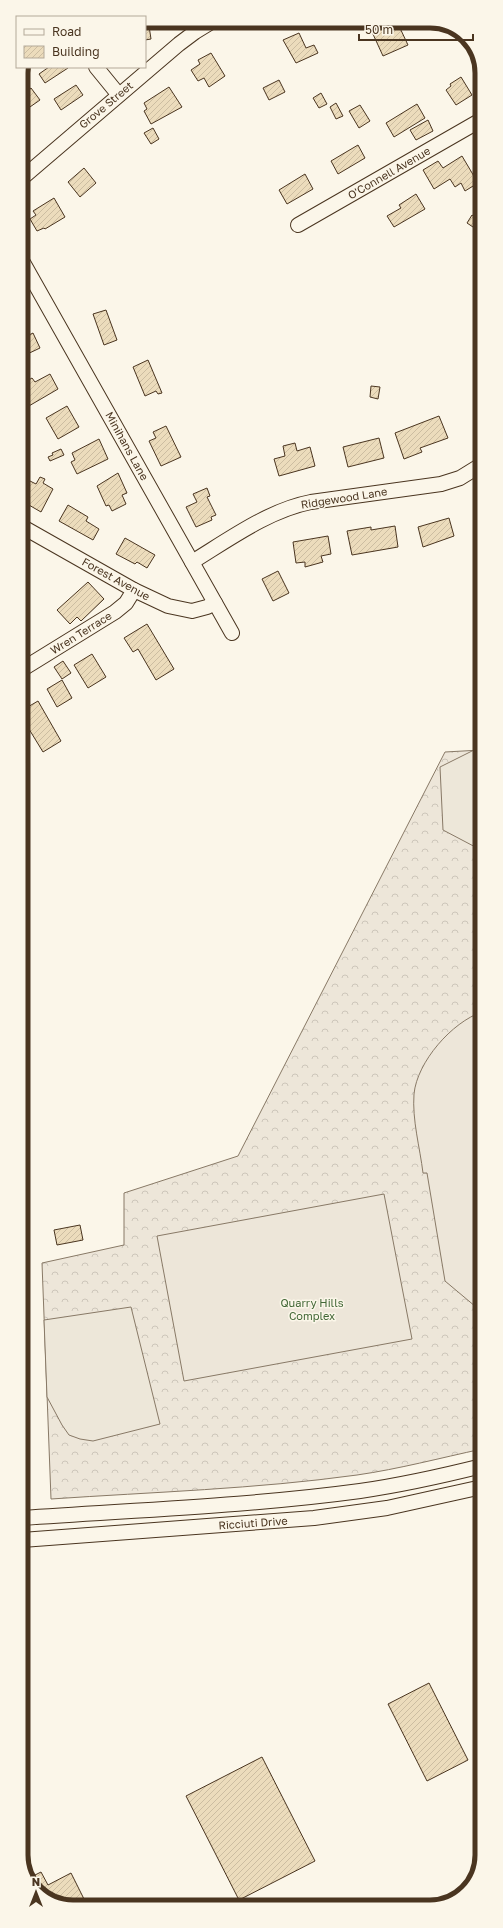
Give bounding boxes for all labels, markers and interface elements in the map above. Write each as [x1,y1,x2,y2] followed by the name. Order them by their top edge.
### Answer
[16,16,146,68] legend
[359,16,473,42] scale bar
[365,22,393,37] text: 50 m
[52,24,81,39] text: Road
[52,44,100,59] text: Building
[76,78,135,131] street label: Grove Street
[345,144,432,201] street label: O'Connell Avenue
[103,409,152,482] street label: Minihans Lane
[300,484,388,511] street label: Ridgewood Lane
[80,555,152,603] street label: Forest Avenue
[48,609,114,657] street label: Wren Terrace
[280,1296,344,1322] park label: Quarry Hills Complex
[218,1514,288,1531] street label: Ricciuti Drive
[16,1872,56,1912] north arrow
[32,1875,40,1888] text: N

